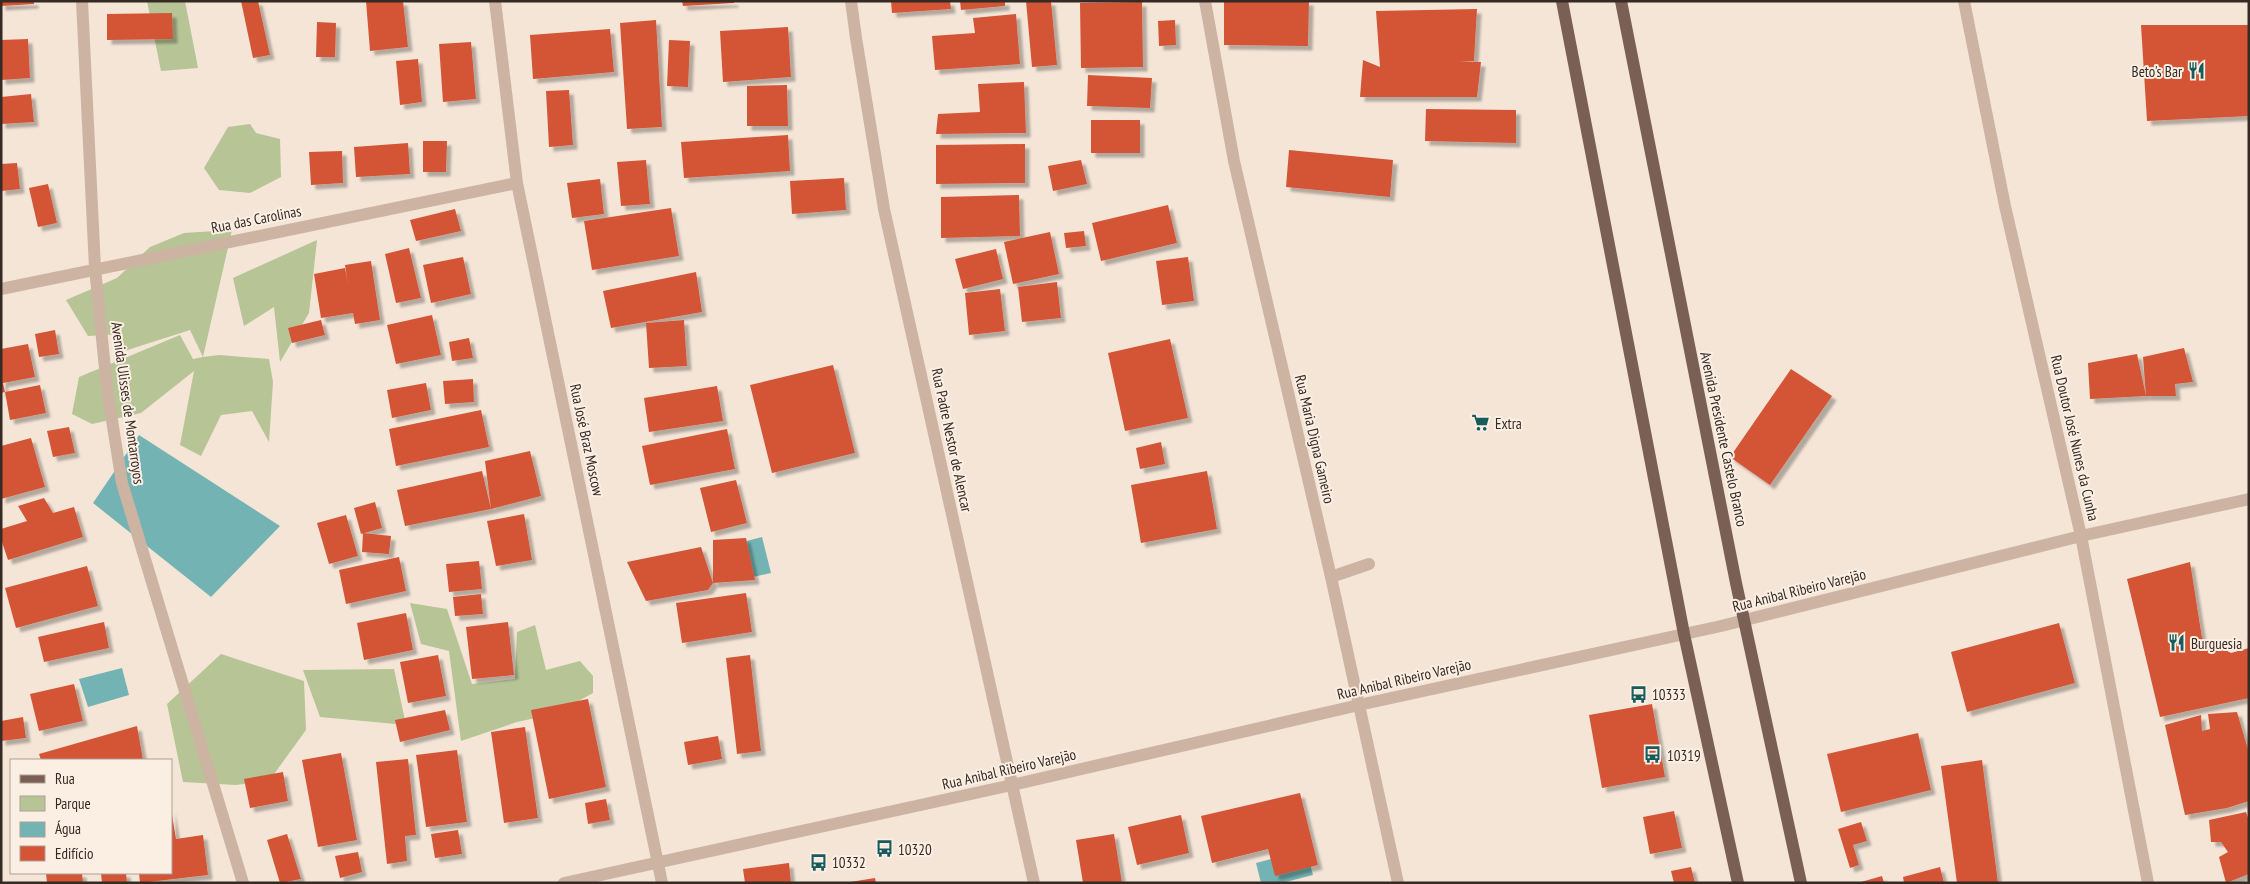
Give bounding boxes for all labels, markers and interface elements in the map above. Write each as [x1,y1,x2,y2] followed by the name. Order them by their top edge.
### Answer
[2186,61,2206,81] restaurant icon: Beto's Bar
[2132,62,2183,81] place label: Beto's Bar
[209,201,303,237] street label: Rua das Carolinas
[107,321,149,485] street label: Avenida Ulisses de Montarroyos
[1696,350,1752,528] street label: Avenida Presidente Castelo Branco
[2047,353,2103,523] street label: Rua Doutor José Nunes da Cunha
[927,366,977,515] street label: Rua Padre Nestor de Alencar
[1291,373,1339,505] street label: Rua Maria Digna Gameiro
[566,382,608,498] street label: Rua José Braz Moscow
[1471,413,1491,433] supermarket icon: Extra
[1495,414,1522,433] place label: Extra
[1730,564,1868,616] street label: Rua Anibal Ribeiro Varejão
[2167,633,2187,653] restaurant icon: Burguesia
[2191,634,2242,653] place label: Burguesia
[1335,654,1473,704] street label: Rua Anibal Ribeiro Varejão
[1628,684,1648,704] bus stop icon: 10333
[1652,685,1686,704] place label: 10333
[940,744,1078,794] street label: Rua Anibal Ribeiro Varejão
[1643,745,1663,765] bus stop icon: 10319
[1667,746,1701,765] place label: 10319
[10,759,172,874] legend
[55,769,75,788] text: Rua
[55,794,91,813] text: Parque
[55,819,81,838] text: Água
[874,839,894,859] bus stop icon: 10320
[898,840,932,859] place label: 10320
[55,844,93,863] text: Edifício
[808,852,828,872] bus stop icon: 10332
[832,853,866,872] place label: 10332

